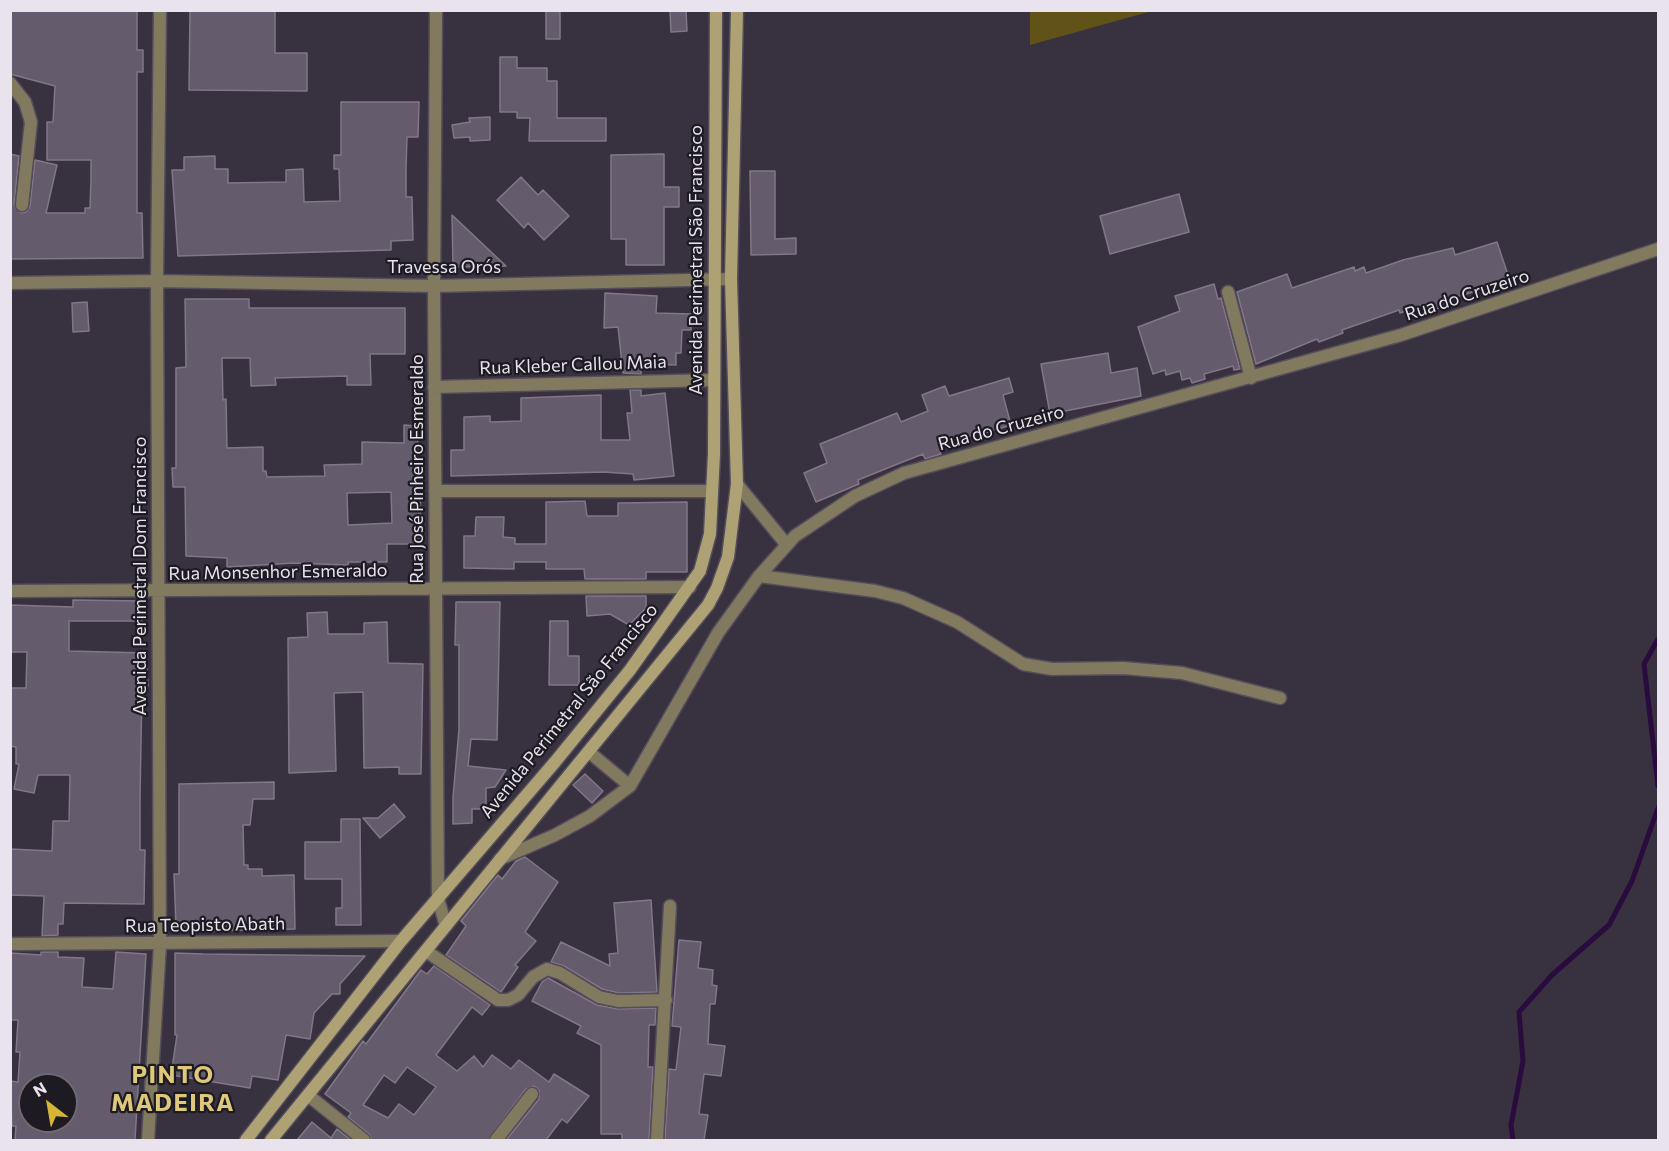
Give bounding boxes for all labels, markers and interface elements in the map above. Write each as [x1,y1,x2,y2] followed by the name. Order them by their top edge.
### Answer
[685,125,707,395] street label: Avenida Perimetral São Francisco
[387,256,501,278] street label: Travessa Orós
[1402,265,1532,325] street label: Rua do Cruzeiro
[479,351,667,379] street label: Rua Kleber Callou Maia
[406,354,428,584] street label: Rua José Pinheiro Esmeraldo
[936,401,1066,455] street label: Rua do Cruzeiro
[129,437,151,715] street label: Avenida Perimetral Dom Francisco
[168,559,388,585] street label: Rua Monsenhor Esmeraldo
[476,599,662,823] street label: Avenida Perimetral São Francisco
[125,913,285,937] street label: Rua Teopisto Abath
[111,1061,235,1117] district label: PINTO MADEIRA
[18,1073,78,1133] north arrow
[29,1078,50,1100] text: N

